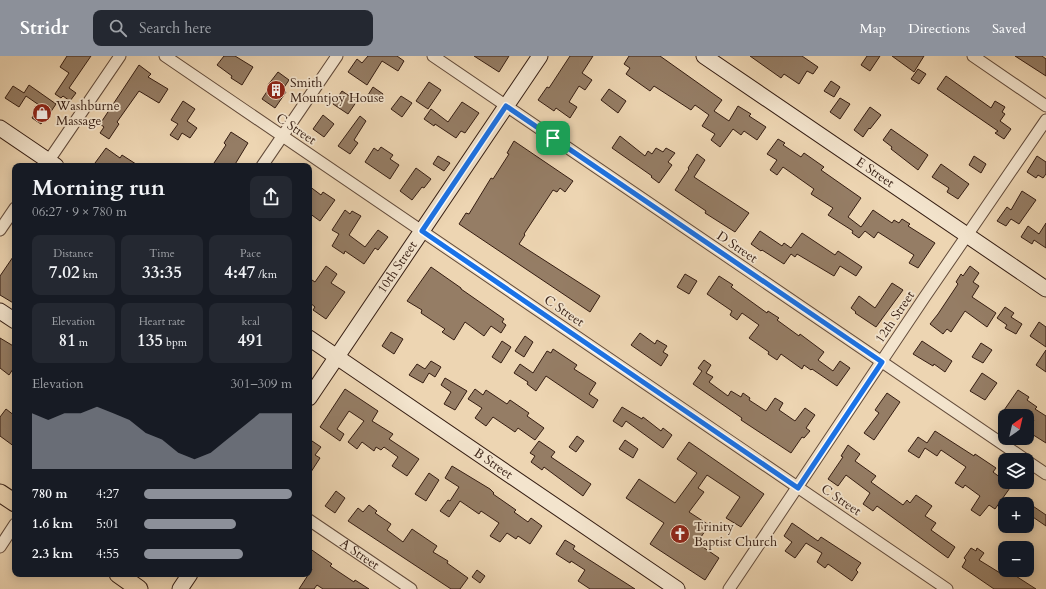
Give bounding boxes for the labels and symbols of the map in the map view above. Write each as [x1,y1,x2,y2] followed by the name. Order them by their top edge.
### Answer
[290,74,384,107] place label: Smith Mountjoy House
[265,79,287,101] building icon: Smith Mountjoy House
[55,97,120,130] place label: Washburne Massage
[31,102,53,124] shop icon: Washburne Massage
[272,109,320,149] street label: C Street
[536,121,570,155] pin
[852,153,898,192] street label: E Street
[713,227,761,267] street label: D Street
[373,237,422,297] street label: 10th Street
[871,287,919,347] street label: 12th Street
[540,291,588,331] street label: C Street
[998,409,1034,445] north arrow
[470,444,516,483] street label: B Street
[817,480,865,520] street label: C Street
[694,518,777,551] place label: Trinity Baptist Church
[669,523,691,545] church icon: Trinity Baptist Church
[336,534,383,574] street label: A Street

